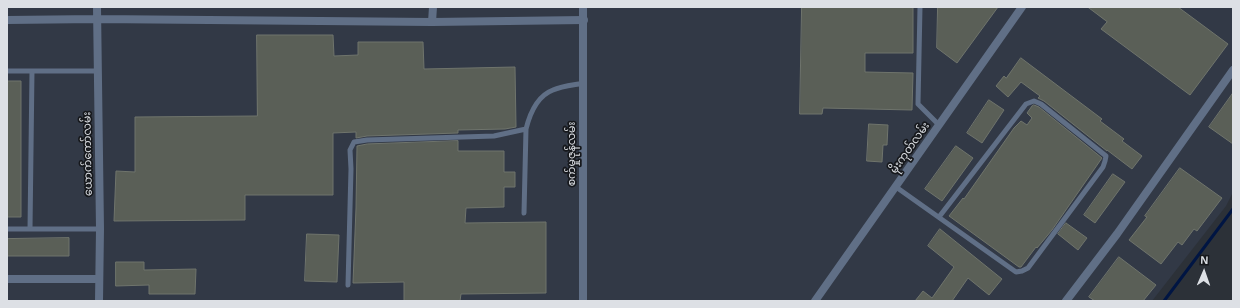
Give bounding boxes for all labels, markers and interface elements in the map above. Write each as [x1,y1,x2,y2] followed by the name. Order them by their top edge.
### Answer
[81,112,95,196] street label: ယောက်ကော်လမ်း
[888,120,932,176] street label: မိုးကုတ်လမ်း
[565,122,579,186] street label: စက်မှုဇုန်လမ်း
[1184,252,1224,292] north arrow
[1200,254,1209,266] text: N

